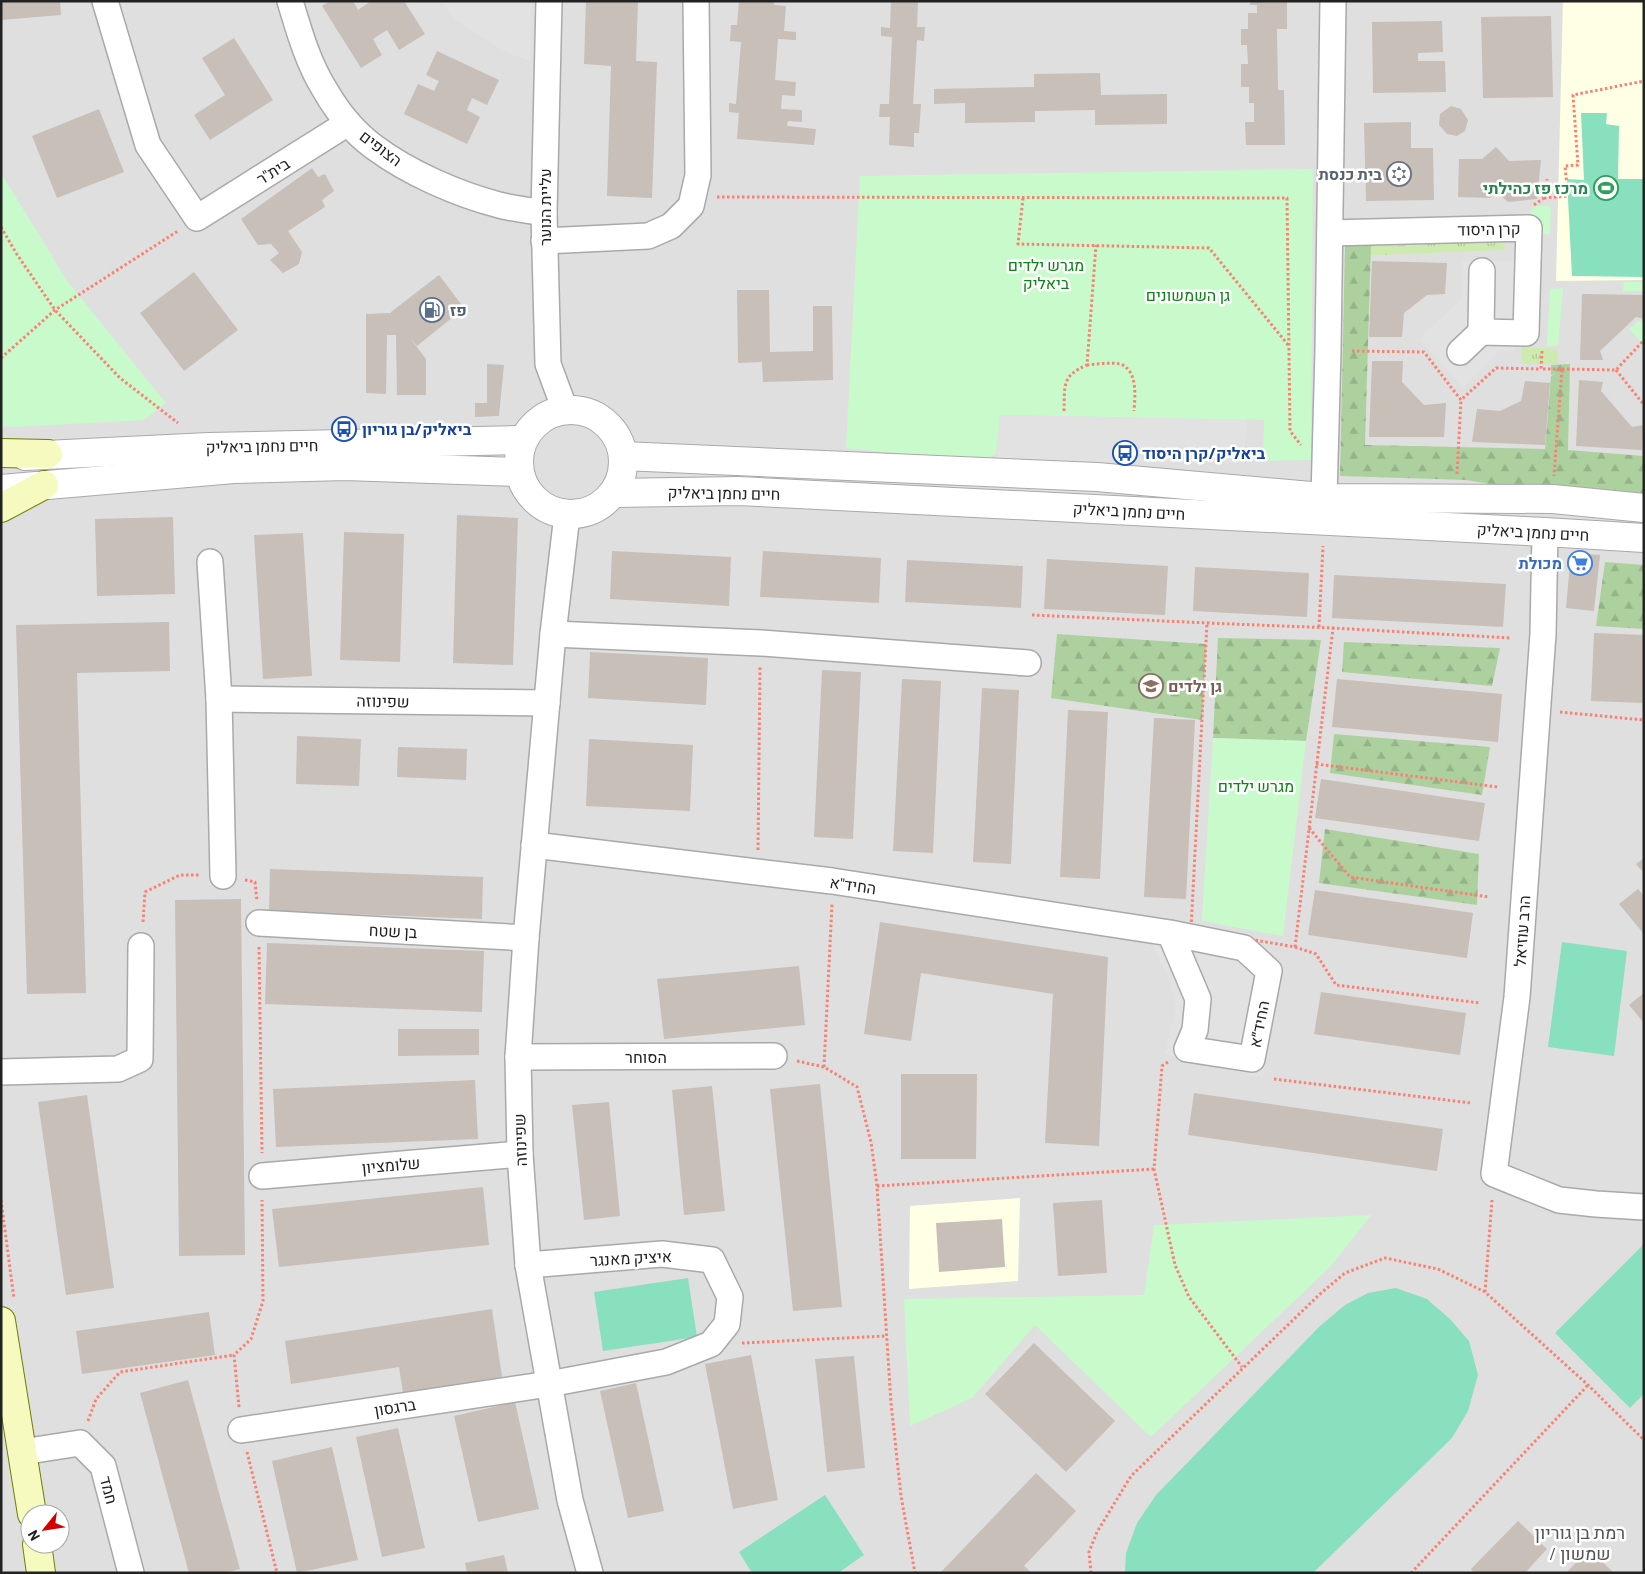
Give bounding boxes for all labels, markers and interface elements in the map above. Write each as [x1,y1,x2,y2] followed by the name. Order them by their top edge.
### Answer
[356,126,406,170] street label: הצופים
[253,153,293,188] street label: בית"ר
[1386,161,1412,187] synagogue icon: בית כנסת
[1319,164,1382,183] place label: בית כנסת
[535,168,554,246] street label: עליית הנוער
[1593,175,1619,201] sports icon: מרכז פז כהילתי
[1483,178,1588,197] place label: מרכז פז כהילתי
[1457,218,1521,239] street label: קרן היסוד
[1008,255,1084,292] park label: מגרש ילדים ביאליק
[1146,285,1230,304] park label: גן השמשונים
[419,297,445,323] fuel station icon: פז
[450,300,467,319] place label: פז
[331,416,357,442] bus stop icon: ביאליק/בן גוריון
[362,419,472,438] place label: ביאליק/בן גוריון
[205,435,319,456] street label: חיים נחמן ביאליק
[1112,440,1138,466] bus stop icon: ביאליק/קרן היסוד
[1142,443,1266,462] place label: ביאליק/קרן היסוד
[667,482,781,503] street label: חיים נחמן ביאליק
[1072,498,1186,523] street label: חיים נחמן ביאליק
[1476,519,1590,544] street label: חיים נחמן ביאליק
[1567,550,1593,576] supermarket icon: מכולת
[1519,553,1562,572] place label: מכולת
[1138,673,1164,699] school or university icon: גן ילדים
[1168,676,1222,695] place label: גן ילדים
[356,691,410,710] street label: שפינוזה
[1218,776,1294,795] park label: מגרש ילדים
[829,872,878,897] street label: החיד"א
[1510,894,1533,967] street label: הרב עוזיאל
[368,920,418,941] street label: בן שטח
[1245,999,1272,1049] street label: החיד״א
[625,1047,667,1066] street label: הסוחר
[509,1113,530,1167] street label: שפינוזה
[361,1152,421,1177] street label: שלומציון
[590,1246,672,1269] street label: איציק מאנגר
[373,1394,418,1419] street label: ברגסון
[97,1474,122,1506] street label: חמד
[20,1504,70,1554] north arrow
[1535,1521,1625,1564] district label: רמת בן גוריון / שמשון
[24,1527,43,1544] text: N

